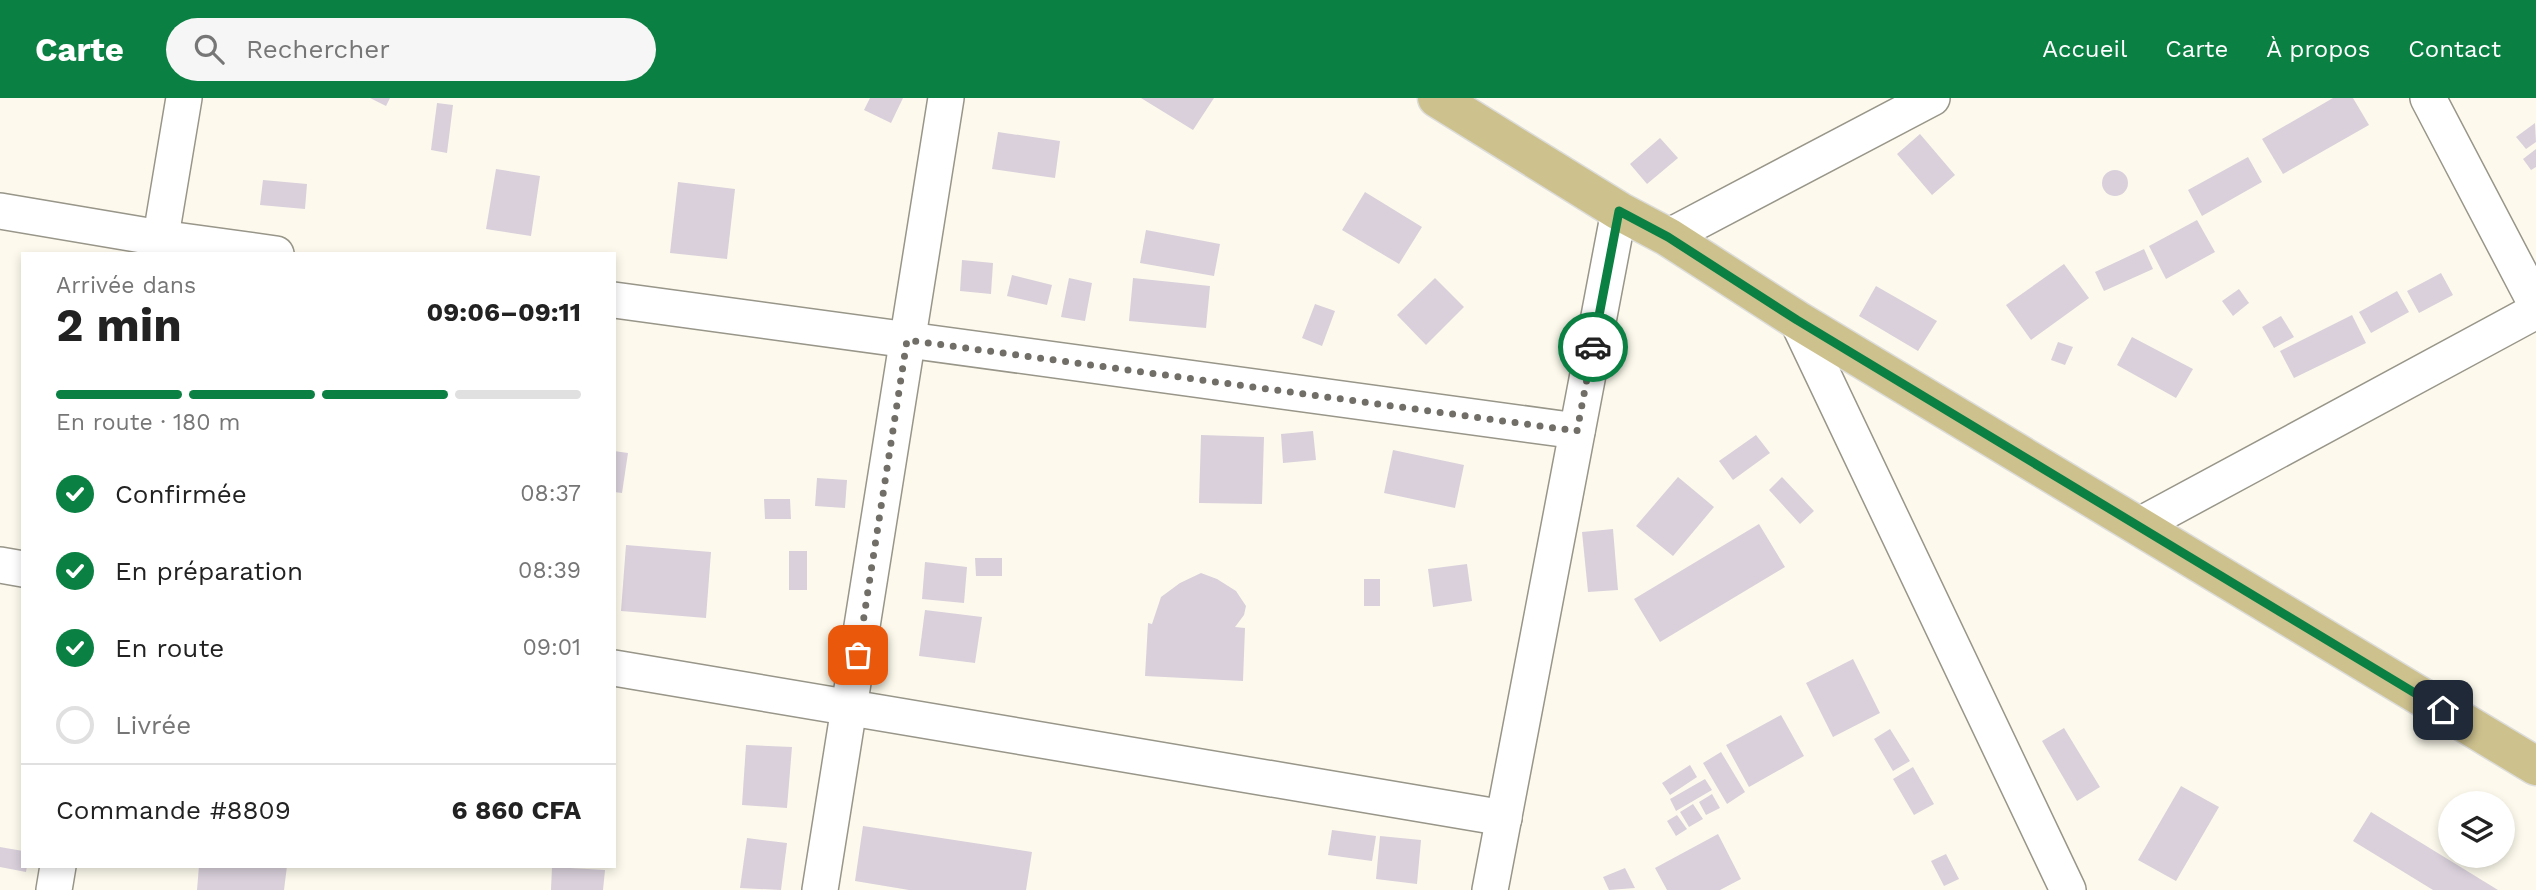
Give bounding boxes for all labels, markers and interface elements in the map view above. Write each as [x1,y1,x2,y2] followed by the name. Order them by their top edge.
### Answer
[166,18,656,81] search box
[35,30,124,69] text: Carte
[190,30,228,68] icon: search
[246,34,390,64] text: Rechercher
[2042,35,2127,63] text: Accueil
[2165,35,2228,63] text: Carte
[2266,35,2370,63] text: À propos
[2408,35,2501,63] text: Contact
[56,272,196,299] text: Arrivée dans
[427,297,581,327] text: 09:06–09:11
[56,298,182,352] text: 2 min
[1558,312,1628,382] courier
[1574,328,1612,366] icon: car
[56,409,240,436] text: En route · 180 m
[56,475,94,513] icon: check
[115,479,247,509] text: Confirmée
[520,480,581,507] text: 08:37
[56,552,94,590] icon: check
[115,556,303,586] text: En préparation
[518,557,581,584] text: 08:39
[828,625,888,685] pin
[56,629,94,667] icon: check
[115,633,224,663] text: En route
[522,634,581,661] text: 09:01
[839,636,877,674] icon: bag
[2413,680,2473,740] pin
[2424,691,2462,729] icon: home
[115,710,191,740] text: Livrée
[2438,791,2515,868] map controls
[2438,791,2515,868] button: layers
[56,795,291,825] text: Commande #8809
[451,795,581,825] text: 6 860 CFA

